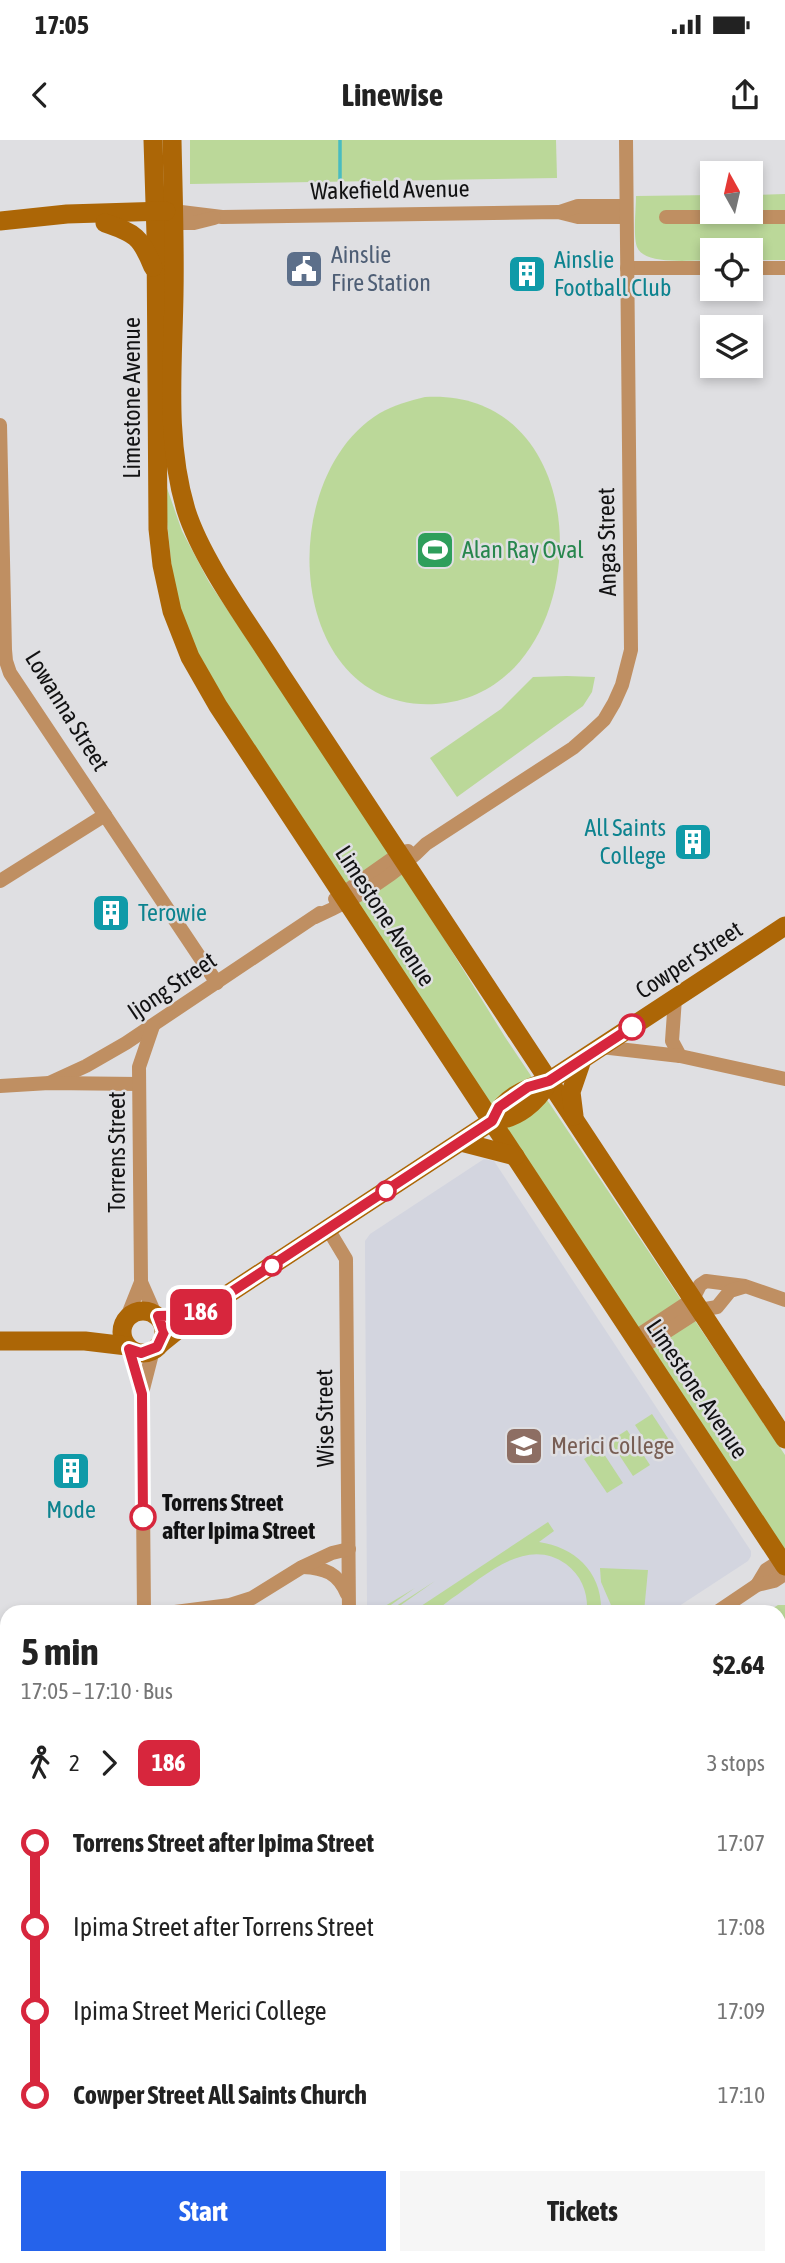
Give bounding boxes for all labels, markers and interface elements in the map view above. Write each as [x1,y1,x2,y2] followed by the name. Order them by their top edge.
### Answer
[35,10,89,40] text: 17:05
[21,76,59,114] icon: back
[342,76,443,113] text: Linewise
[726,76,764,114] icon: share
[700,161,763,224] north arrow
[700,161,763,378] map controls
[310,175,470,204] street label: Wakefield Avenue
[700,238,763,301] button: locate
[331,241,431,296] place label: Ainslie Fire Station
[554,246,671,301] place label: Ainslie Football Club
[283,248,325,290] public building icon: Ainslie Fire Station
[506,253,548,295] building icon: Ainslie Football Club
[700,315,763,378] button: layers
[118,317,145,479] street label: Limestone Avenue
[592,487,621,597] street label: Angas Street
[414,529,456,571] sports icon: Alan Ray Oval
[462,536,584,563] place label: Alan Ray Oval
[20,646,115,776] street label: Lowanna Street
[584,814,666,869] place label: All Saints College
[672,821,714,863] building icon: All Saints College
[330,841,441,991] street label: Limestone Avenue
[90,892,132,934] building icon: Terowie
[138,899,207,926] place label: Terowie
[630,915,747,1004] street label: Cowper Street
[122,946,221,1025] street label: Ijong Street
[619,1014,645,1040] unlabelled marker
[103,1091,130,1213] street label: Torrens Street
[376,1181,396,1201] unlabelled marker
[262,1256,282,1276] unlabelled marker
[161,1289,241,1335] line badge: 186
[184,1298,218,1325] text: 186
[641,1314,754,1463] street label: Limestone Avenue
[310,1369,339,1467] street label: Wise Street
[503,1425,545,1467] school or university icon: Merici College
[551,1432,674,1459] place label: Merici College
[50,1450,92,1492] building icon: Mode
[162,1489,315,1544] place label: Torrens Street after Ipima Street
[46,1496,96,1523] place label: Mode
[130,1504,156,1530] marker: Torrens Street after Ipima Street
[21,1630,99,1673] text: 5 min
[713,1650,765,1680] text: $2.64
[21,1678,173,1704] text: 17:05 – 17:10 · Bus
[21,1744,59,1782] icon: walk
[90,1744,128,1782] icon: forward
[152,1749,186,1776] text: 186
[69,1750,80,1776] text: 2
[707,1750,765,1776] text: 3 stops
[73,1828,374,1858] text: Torrens Street after Ipima Street
[717,1830,765,1856] text: 17:07
[73,1912,374,1942] text: Ipima Street after Torrens Street
[717,1914,765,1940] text: 17:08
[73,1996,327,2026] text: Ipima Street Merici College
[717,1998,765,2024] text: 17:09
[73,2080,367,2110] text: Cowper Street All Saints Church
[718,2082,765,2108] text: 17:10
[21,2171,386,2251] button: Start
[400,2171,765,2251] button: Tickets

